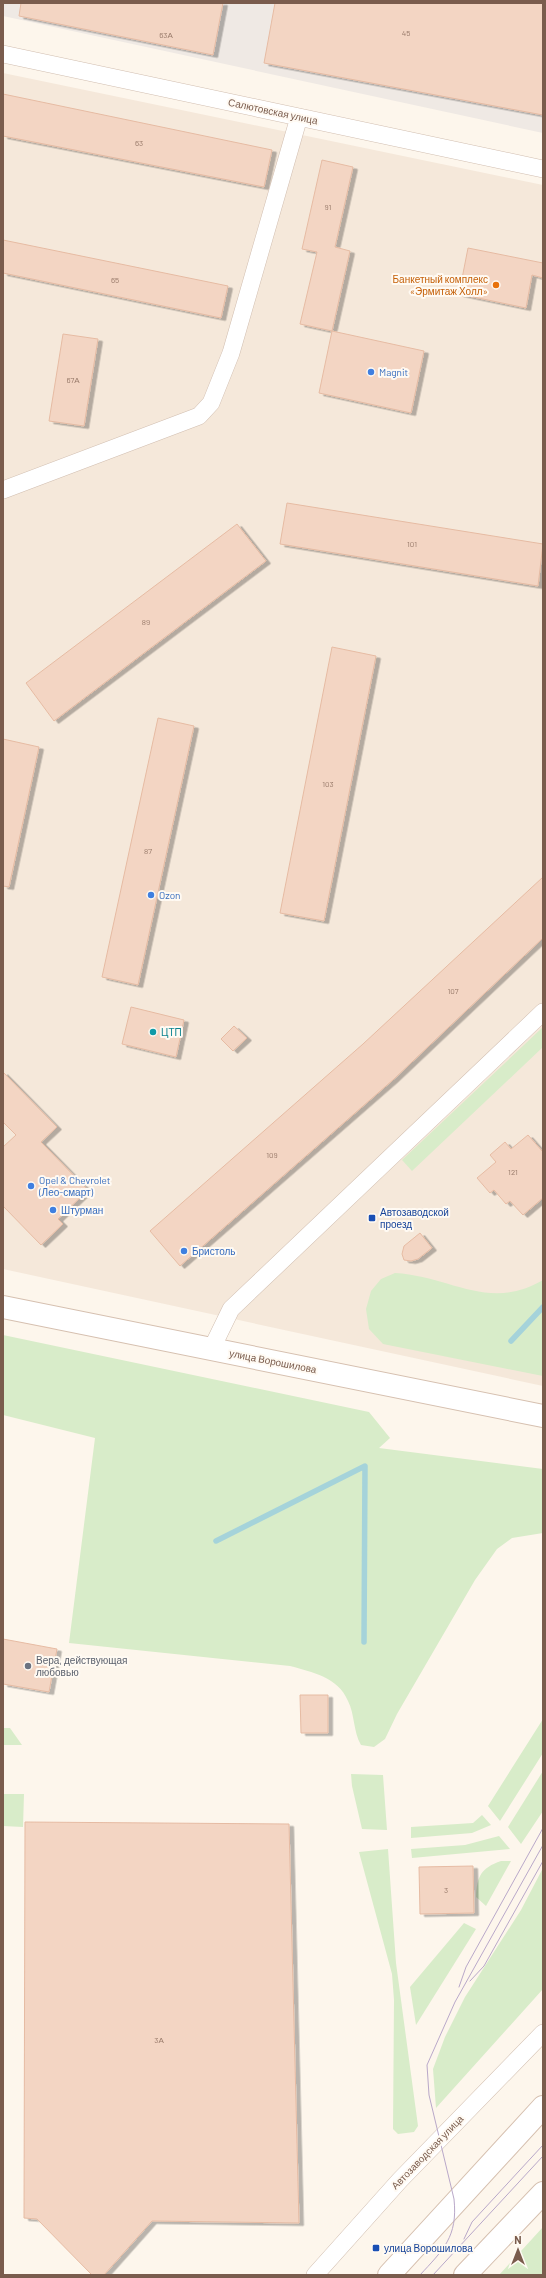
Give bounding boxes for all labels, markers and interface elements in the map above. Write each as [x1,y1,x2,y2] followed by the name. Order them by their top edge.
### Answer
[402,28,410,38] house number: 45
[159,30,173,40] house number: 63А
[227,96,319,126] street label: Салютовская улица
[135,138,143,148] house number: 63
[325,202,332,212] house number: 91
[393,273,488,297] place label: Банкетный комплекс «Эрмитаж Холл»
[111,275,119,285] house number: 65
[491,280,501,290] marker: Банкетный комплекс «Эрмитаж Холл»
[379,366,409,378] place label: Magnit
[366,367,376,377] marker: Magnit
[66,375,80,385] house number: 67А
[407,539,417,549] house number: 101
[142,617,150,627] house number: 89
[322,779,334,789] house number: 103
[144,846,152,856] house number: 87
[159,889,181,901] place label: Ozon
[146,890,156,900] marker: Ozon
[447,986,459,996] house number: 107
[161,1026,182,1038] place label: ЦТП
[148,1027,158,1037] marker: ЦТП
[266,1150,278,1160] house number: 109
[508,1167,518,1177] house number: 121
[38,1174,111,1198] place label: Opel & Chevrolet (Лео-смарт)
[26,1181,36,1191] marker: Opel & Chevrolet (Лео-смарт)
[61,1204,103,1216] place label: Штурман
[48,1205,58,1215] marker: Штурман
[380,1206,449,1230] place label: Автозаводской проезд
[367,1213,377,1223] marker: Автозаводской проезд
[192,1245,236,1257] place label: Бристоль
[179,1246,189,1256] marker: Бристоль
[228,1347,318,1375] street label: улица Ворошилова
[36,1654,127,1678] place label: Вера, действующая любовью
[23,1661,33,1671] marker: Вера, действующая любовью
[444,1885,448,1895] house number: 3
[154,2035,164,2045] house number: 3А
[389,2112,466,2192] street label: Автозаводская улица
[498,2230,538,2270] north arrow
[514,2233,522,2246] text: N
[384,2242,473,2254] place label: улица Ворошилова
[371,2243,381,2253] marker: улица Ворошилова

